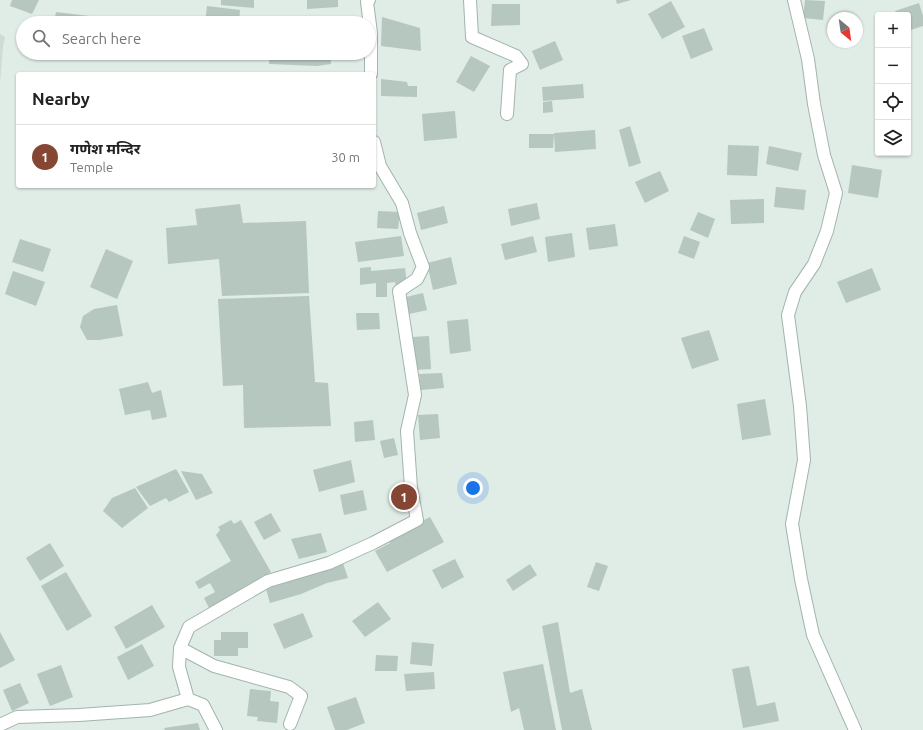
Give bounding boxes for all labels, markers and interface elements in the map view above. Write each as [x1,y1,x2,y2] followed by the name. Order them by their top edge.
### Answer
[827,12,863,48] north arrow
[875,12,911,156] map controls
[875,12,911,48] button: +
[16,16,376,60] search box
[30,27,52,49] icon: search
[62,30,141,47] text: Search here
[875,48,911,84] button: −
[875,84,911,120] button: locate
[32,89,90,108] text: Nearby
[875,120,911,156] button: layers
[70,140,140,157] text: गणेश मन्दिर
[41,150,49,164] text: 1
[331,150,360,164] text: 30 m
[70,160,113,174] text: Temple
[463,478,483,498] your location
[391,482,417,512] pin: 1

